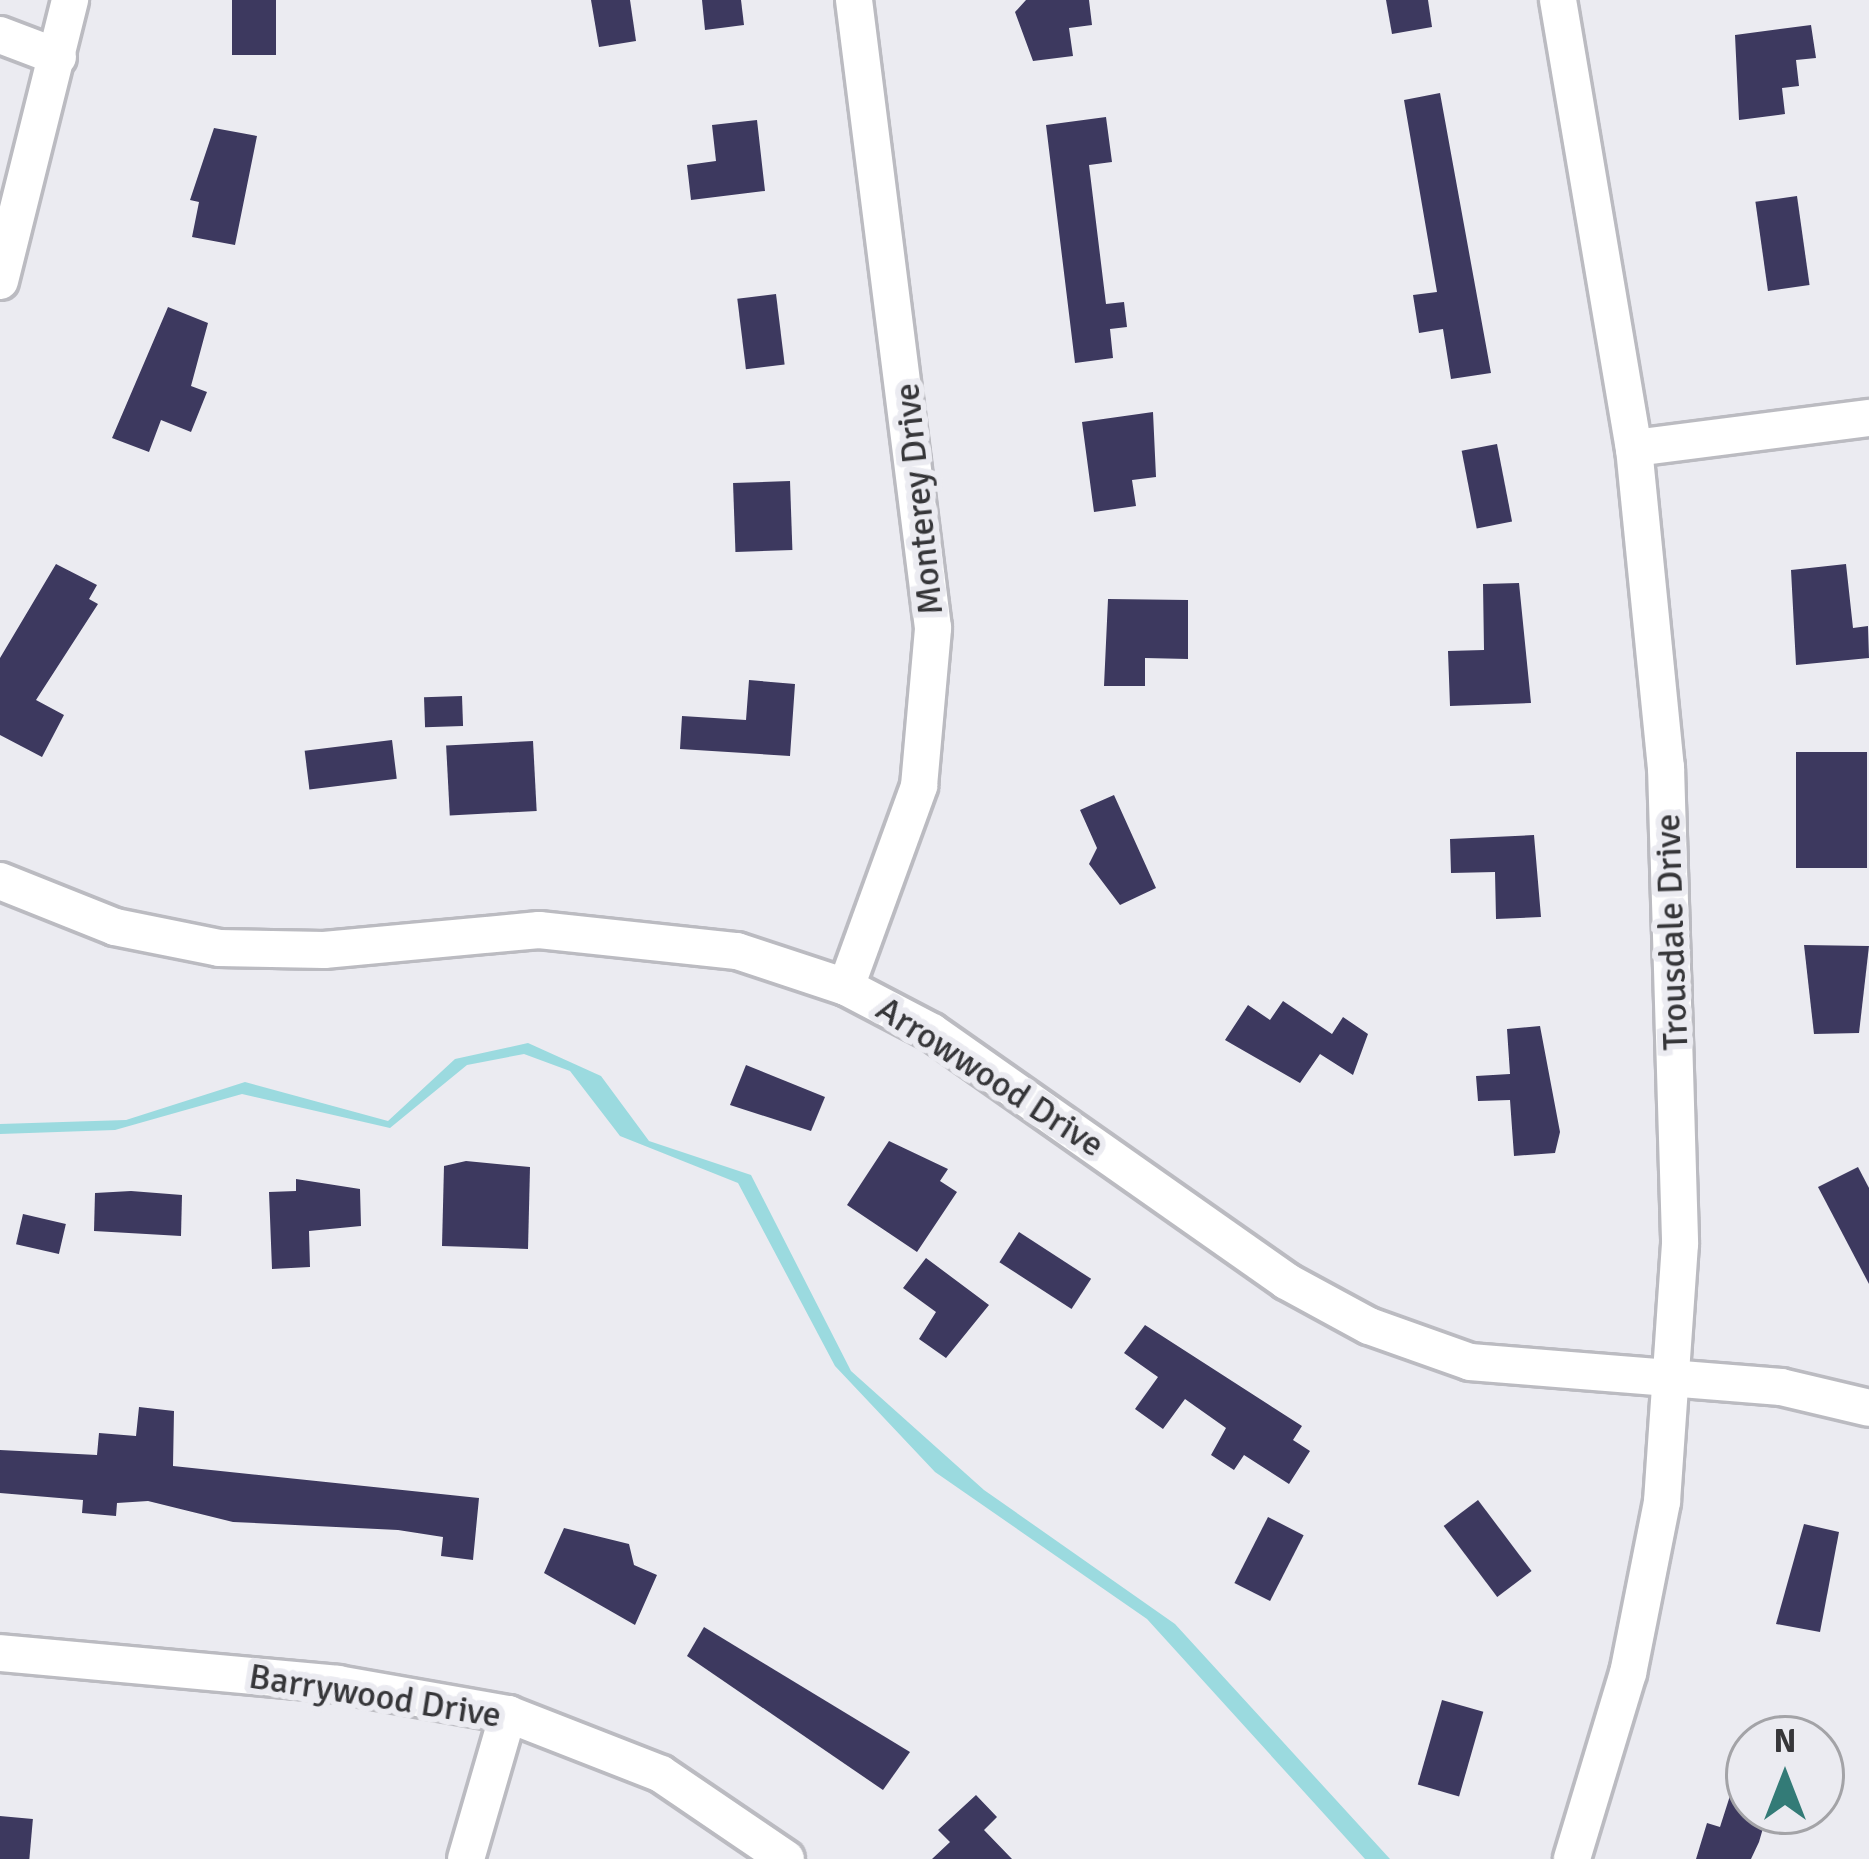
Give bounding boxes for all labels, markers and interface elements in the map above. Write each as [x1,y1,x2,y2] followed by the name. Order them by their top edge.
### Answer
[885,381,953,617] street label: Monterey Drive
[1646,813,1698,1051] street label: Trousdale Drive
[868,987,1112,1167] street label: Arrowwood Drive
[246,1655,504,1737] street label: Barrywood Drive
[1725,1715,1845,1835] north arrow
[1774,1721,1796,1762] text: N

